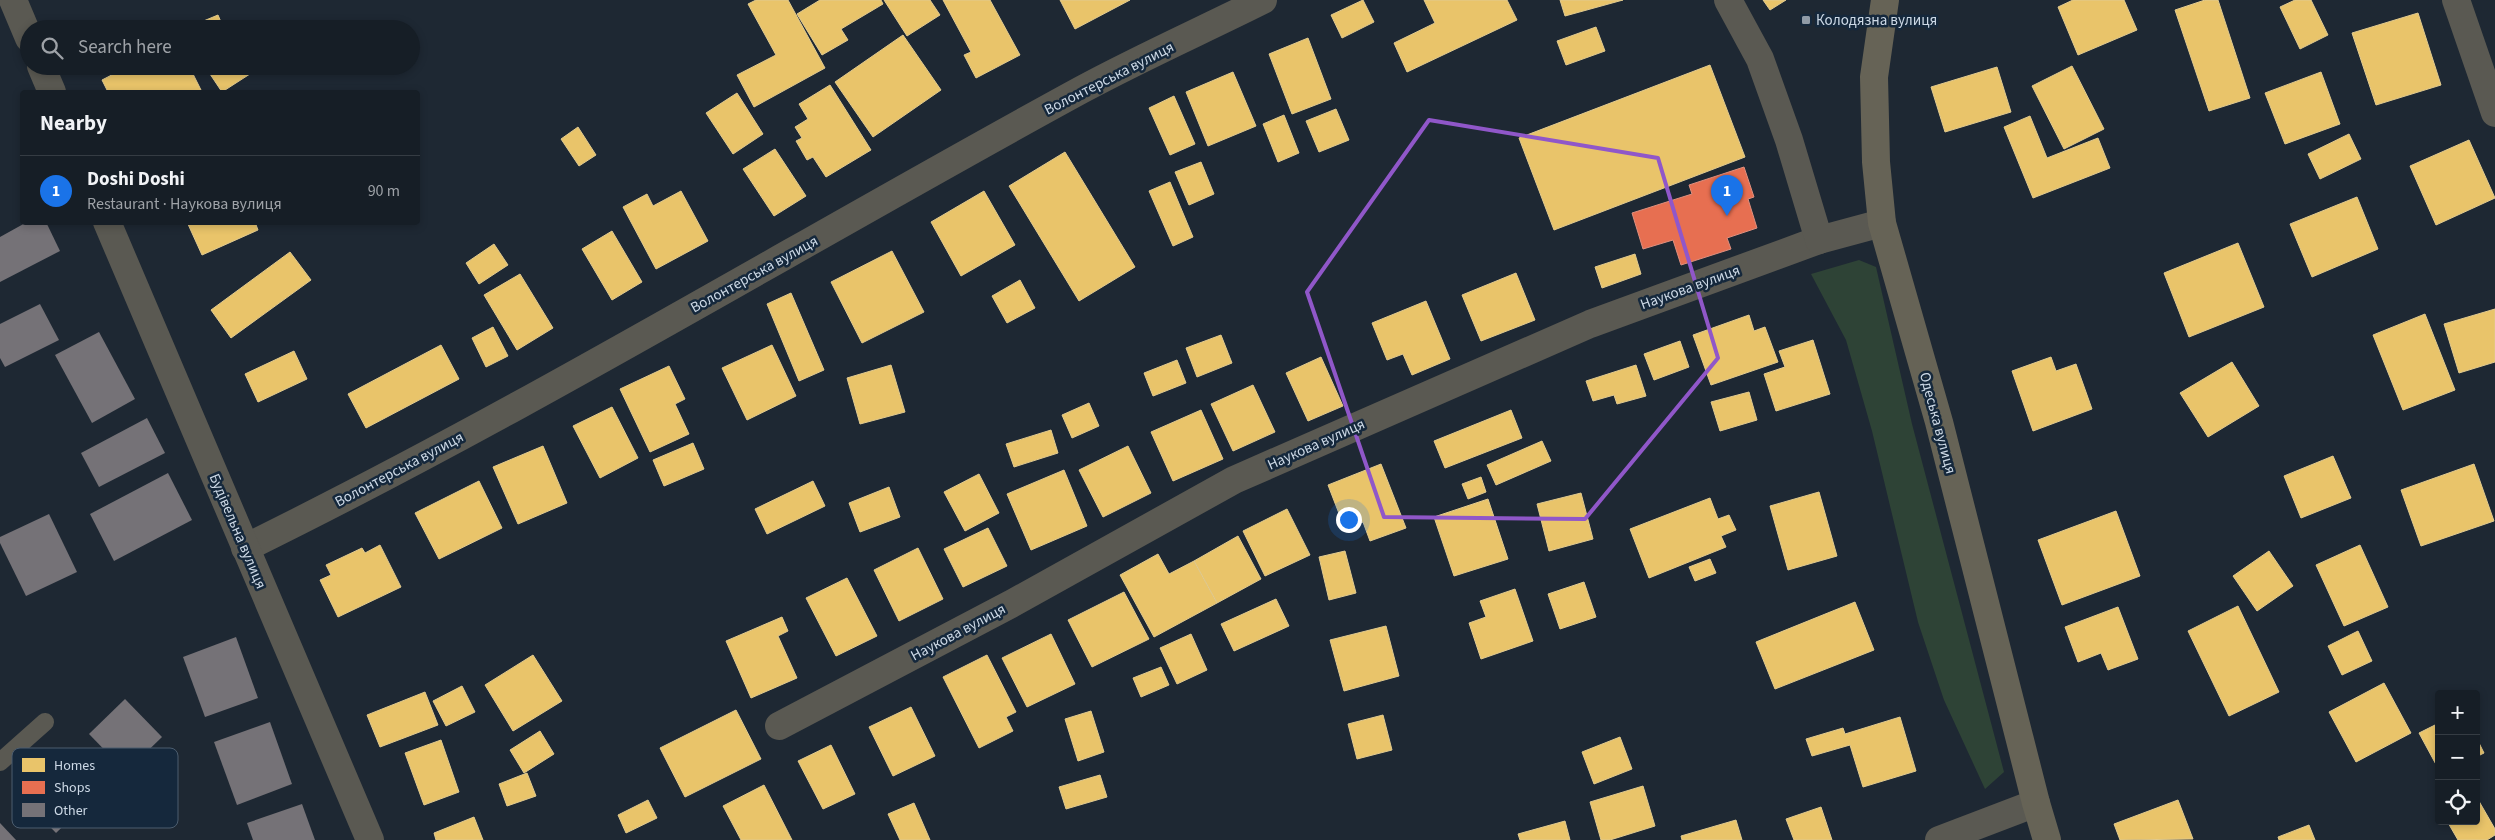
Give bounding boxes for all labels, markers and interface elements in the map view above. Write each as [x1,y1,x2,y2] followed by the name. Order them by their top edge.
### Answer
[1816,10,1937,31] place label: Колодязна вулиця
[1800,14,1812,26] marker: Колодязна вулиця
[20,20,420,75] search box
[38,34,66,62] icon: search
[78,34,172,61] text: Search here
[1041,37,1178,120] street label: Волонтерська вулиця
[40,108,107,138] text: Nearby
[87,166,185,193] text: Doshi Doshi
[1711,175,1743,216] pin: 1
[52,180,60,202] text: 1
[368,180,400,202] text: 90 m
[87,193,282,215] text: Restaurant · Наукова вулиця
[687,231,822,318] street label: Волонтерська вулиця
[1637,260,1743,315] street label: Наукова вулиця
[1914,370,1961,476] street label: Одеська вулиця
[1264,414,1368,475] street label: Наукова вулиця
[331,427,467,512] street label: Волонтерська вулиця
[204,470,271,592] street label: Будівельна вулиця
[1336,507,1362,533] your location
[907,599,1009,666] street label: Наукова вулиця
[2435,690,2480,825] map controls
[2435,690,2480,735] button: +
[2435,735,2480,780] button: −
[12,748,178,828] legend
[54,756,95,776] text: Homes
[54,778,90,798] text: Shops
[2435,780,2480,825] button: locate
[54,801,88,821] text: Other

